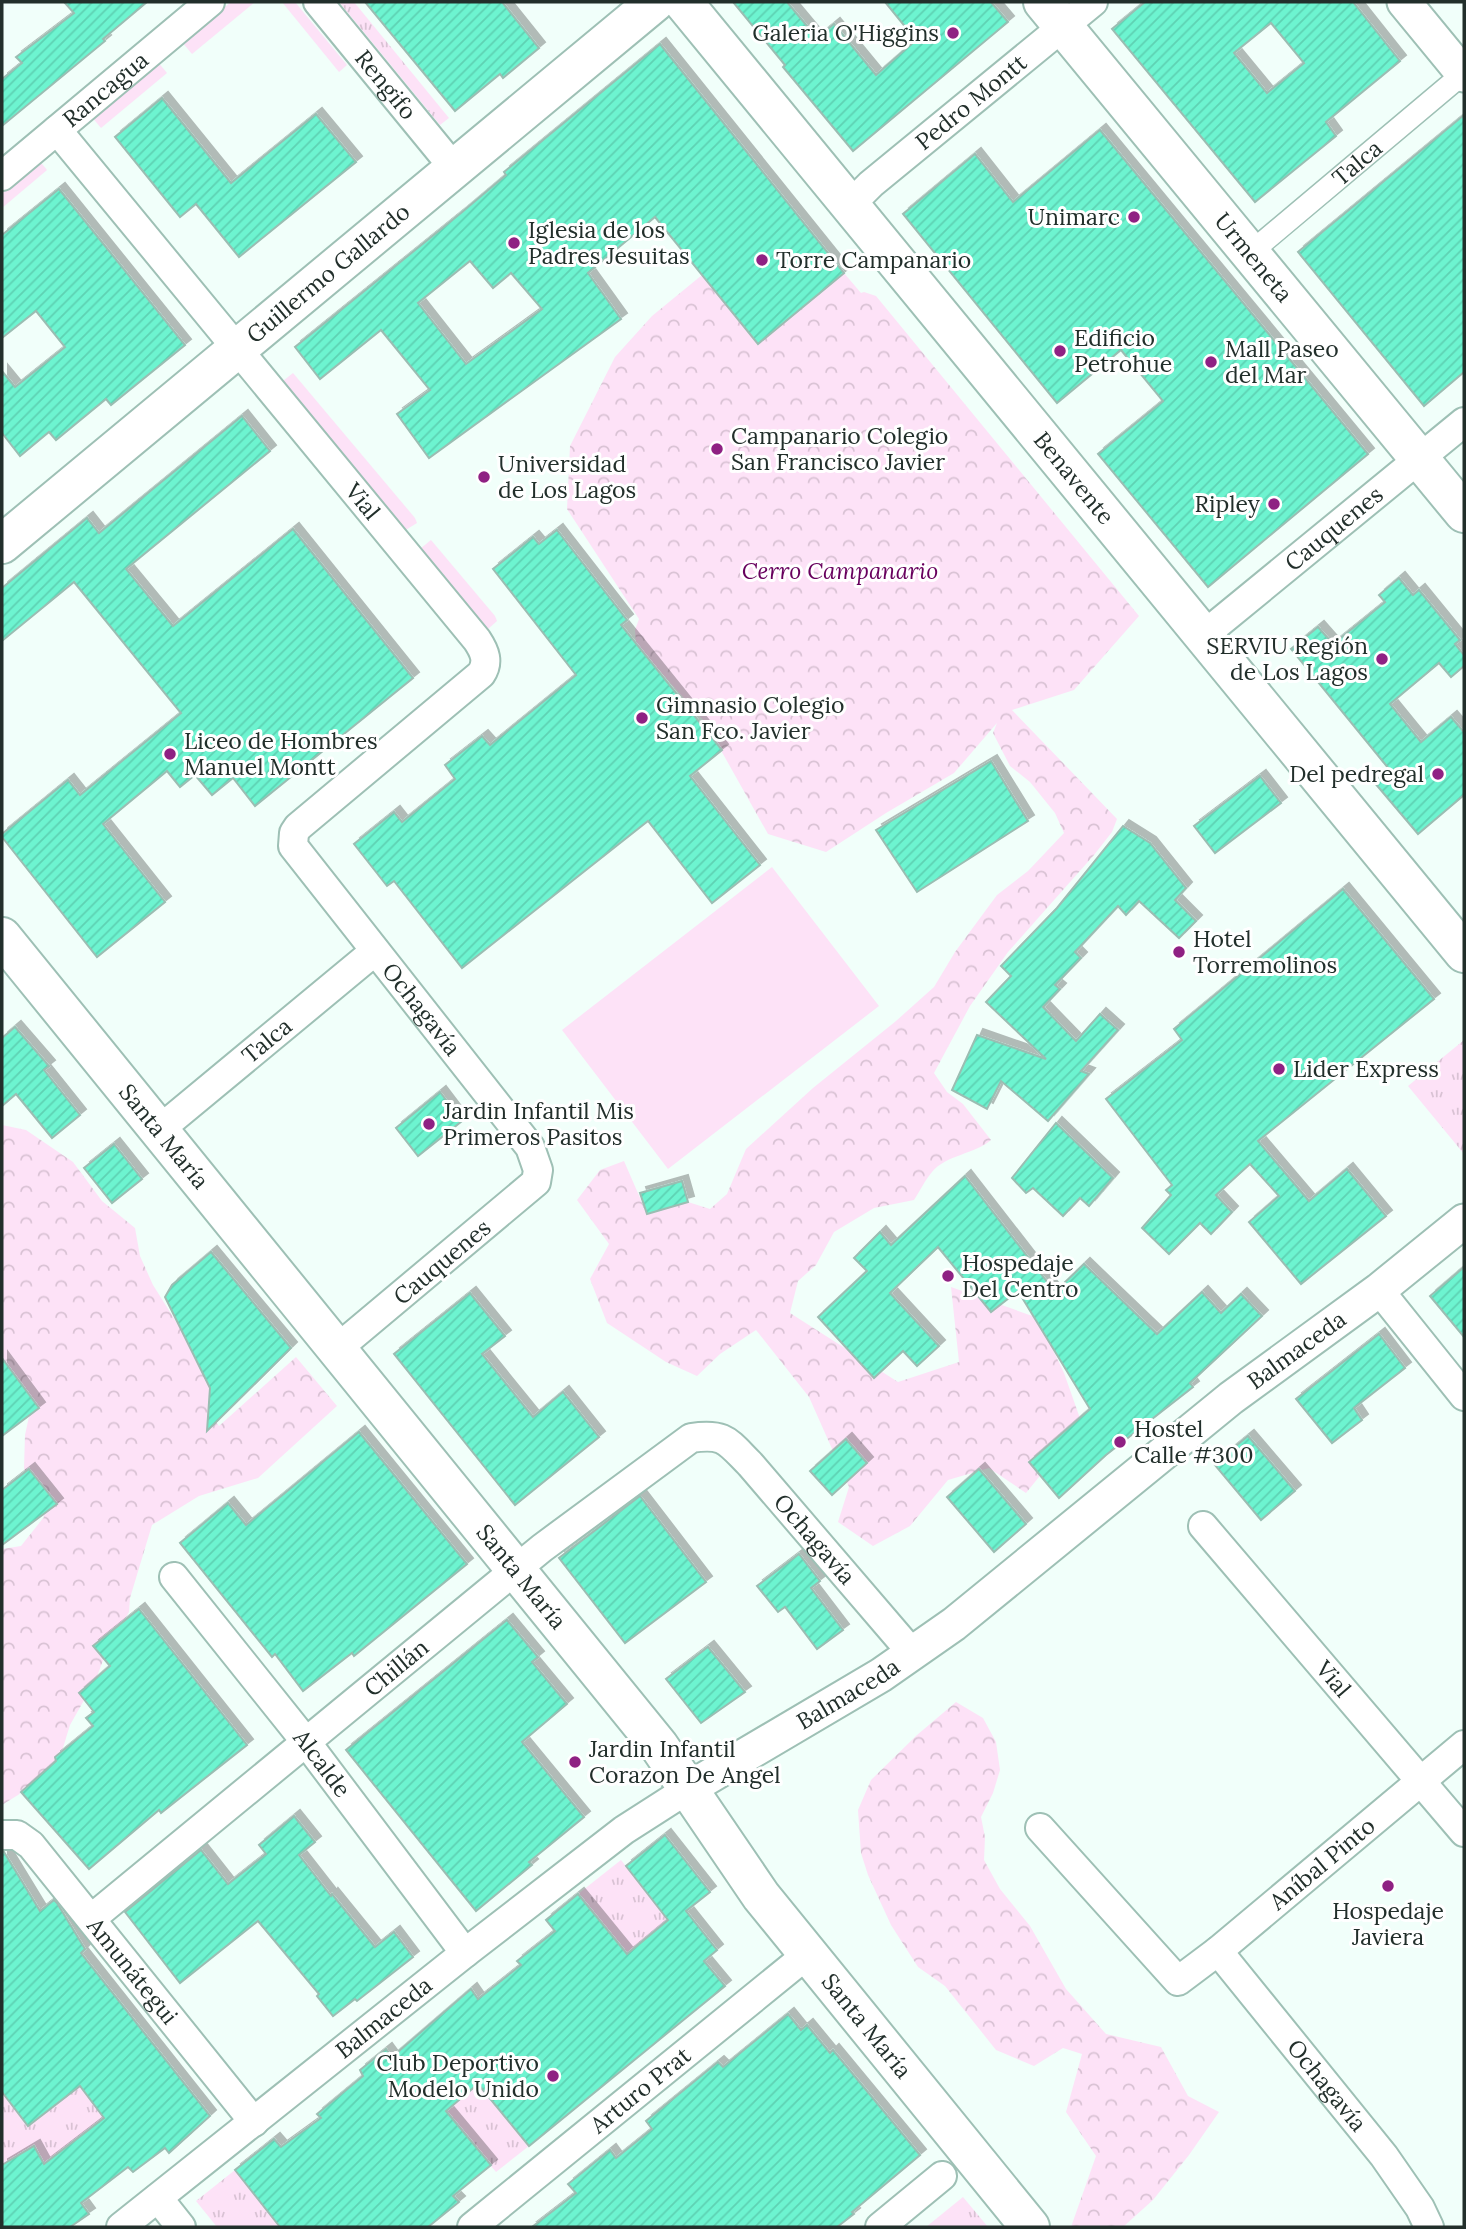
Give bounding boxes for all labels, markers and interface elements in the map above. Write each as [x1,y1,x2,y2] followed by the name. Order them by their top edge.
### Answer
[752,18,939,47] place label: Galeria O'Higgins
[945,25,961,41] marker: Galeria O'Higgins
[349,44,423,125] street label: Rengifo
[57,45,154,133] street label: Rancagua
[909,47,1032,156] street label: Pedro Montt
[1326,133,1388,192] street label: Talca
[240,197,416,349] street label: Guillermo Gallardo
[1028,202,1120,231] place label: Unimarc
[1209,206,1299,308] street label: Urmeneta
[1126,209,1142,225] marker: Unimarc
[528,215,690,270] place label: Iglesia de los Padres Jesuitas
[506,235,522,251] marker: Iglesia de los Padres Jesuitas
[776,245,971,274] place label: Torre Campanario
[754,252,770,268] marker: Torre Campanario
[1074,323,1172,378] place label: Edificio Petrohue
[1225,334,1339,389] place label: Mall Paseo del Mar
[1052,343,1068,359] marker: Edificio Petrohue
[1203,354,1219,370] marker: Mall Paseo del Mar
[731,421,948,476] place label: Campanario Colegio San Francisco Javier
[1028,425,1121,530] street label: Benavente
[709,441,725,457] marker: Campanario Colegio San Francisco Javier
[498,449,636,504] place label: Universidad de Los Lagos
[476,469,492,485] marker: Universidad de Los Lagos
[339,476,387,525] street label: Vial
[1279,480,1389,577] street label: Cauquenes
[1195,489,1261,518] place label: Ripley
[1266,496,1282,512] marker: Ripley
[742,556,938,585] park label: Cerro Campanario
[1206,631,1368,686] place label: SERVIU Región de Los Lagos
[1374,651,1390,667] marker: SERVIU Región de Los Lagos
[656,690,844,745] place label: Gimnasio Colegio San Fco. Javier
[634,710,650,726] marker: Gimnasio Colegio San Fco. Javier
[184,726,378,781] place label: Liceo de Hombres Manuel Montt
[162,746,178,762] marker: Liceo de Hombres Manuel Montt
[1289,759,1424,788] place label: Del pedregal
[1430,766,1446,782] marker: Del pedregal
[1193,924,1337,979] place label: Hotel Torremolinos
[1171,944,1187,960] marker: Hotel Torremolinos
[376,957,468,1061] street label: Ochagavía
[236,1011,298,1069] street label: Talca
[1293,1054,1439,1083] place label: Lider Express
[1271,1061,1287,1077] marker: Lider Express
[113,1078,216,1195] street label: Santa María
[442,1096,634,1151] place label: Jardin Infantil Mis Primeros Pasitos
[421,1116,437,1132] marker: Jardin Infantil Mis Primeros Pasitos
[387,1213,496,1311] street label: Cauquenes
[962,1248,1078,1303] place label: Hospedaje Del Centro
[940,1268,956,1284] marker: Hospedaje Del Centro
[1241,1304,1351,1395] street label: Balmaceda
[1134,1414,1253,1469] place label: Hostel Calle #300
[1112,1434,1128,1450] marker: Hostel Calle #300
[768,1488,862,1590] street label: Ochagavía
[471,1518,573,1635] street label: Santa María
[358,1632,434,1702] street label: Chillán
[791,1652,905,1736] street label: Balmaceda
[1309,1653,1358,1703] street label: Vial
[287,1723,357,1803] street label: Alcalde
[588,1734,781,1789] place label: Jardin Infantil Corazon De Angel
[567,1754,583,1770] marker: Jardin Infantil Corazon De Angel
[1262,1811,1381,1916] street label: Aníbal Pinto
[1380,1878,1396,1894] marker: Hospedaje Javiera
[1332,1896,1444,1951] place label: Hospedaje Javiera
[81,1911,184,2030] street label: Amunátegui
[816,1967,918,2084] street label: Santa María
[329,1970,438,2064] street label: Balmaceda
[1281,2033,1373,2137] street label: Ochagavía
[583,2040,696,2140] street label: Arturo Prat
[376,2048,539,2103] place label: Club Deportivo Modelo Unido
[545,2068,561,2084] marker: Club Deportivo Modelo Unido

